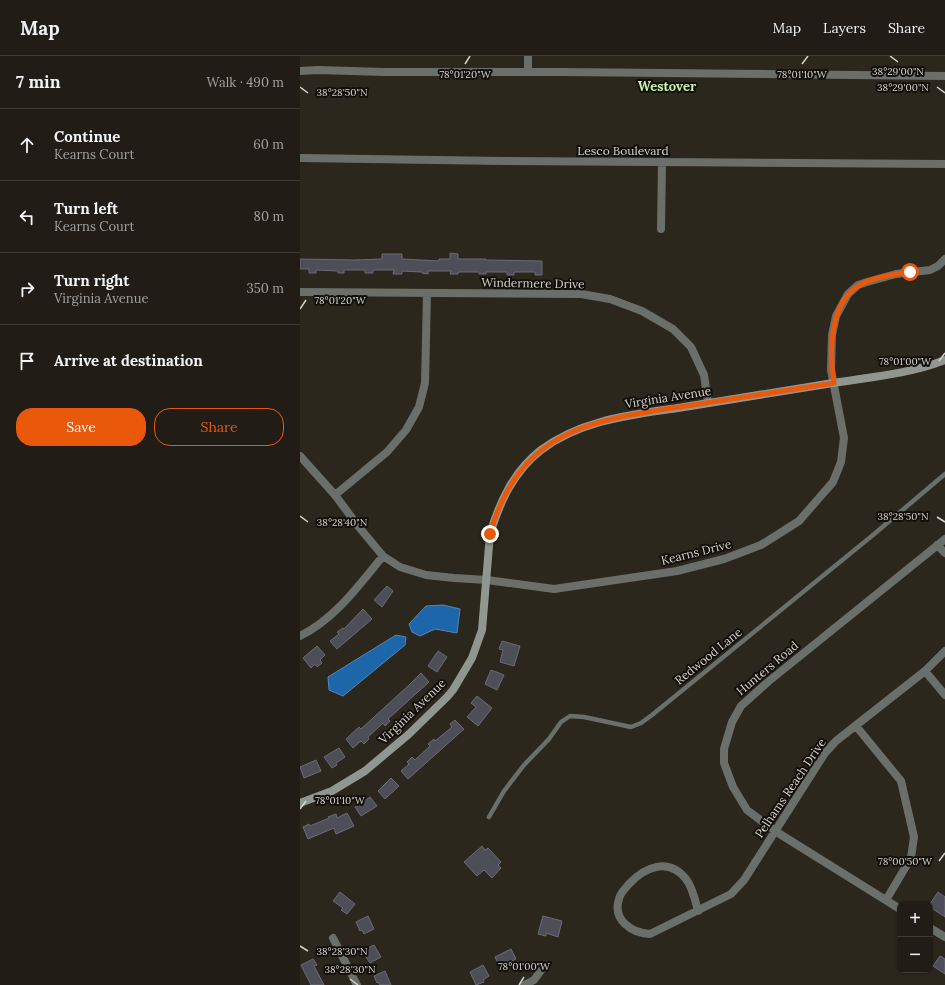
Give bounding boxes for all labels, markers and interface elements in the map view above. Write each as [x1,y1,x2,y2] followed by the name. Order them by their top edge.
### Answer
[20,16,60,40] text: Map
[773,19,801,37] text: Map
[823,19,866,37] text: Layers
[888,19,925,37] text: Share
[872,65,924,78] text: 38°29'00"N
[439,68,492,81] text: 78°01'20"W
[777,68,828,81] text: 78°01'10"W
[16,71,61,93] text: 7 min
[207,74,284,91] text: Walk · 490 m
[638,78,697,95] district label: Westover
[877,81,929,94] text: 38°29'00"N
[316,86,368,99] text: 38°28'50"N
[54,127,120,146] text: Continue
[16,134,38,156] icon: ahead
[253,136,284,153] text: 60 m
[577,143,669,158] street label: Lesco Boulevard
[54,146,135,163] text: Kearns Court
[54,199,118,218] text: Turn left
[16,206,38,228] icon: left
[254,208,284,225] text: 80 m
[54,218,135,235] text: Kearns Court
[901,263,919,281] route start
[54,271,130,290] text: Turn right
[481,275,585,291] street label: Windermere Drive
[16,278,38,300] icon: right
[247,280,284,297] text: 350 m
[54,290,148,307] text: Virginia Avenue
[314,294,367,307] text: 78°01'20"W
[16,350,38,372] icon: arrive
[54,351,203,370] text: Arrive at destination
[879,355,932,368] text: 78°01'00"W
[623,383,713,411] street label: Virginia Avenue
[16,408,146,446] button: Save
[154,408,284,446] button: Share
[877,510,929,523] text: 38°28'50"N
[317,516,368,529] text: 38°28'40"N
[481,525,499,543] route end
[659,536,733,568] street label: Kearns Drive
[671,624,745,688] street label: Redwood Lane
[733,638,801,698] street label: Hunters Road
[375,675,449,747] street label: Virginia Avenue
[751,735,829,841] street label: Pelhams Reach Drive
[315,794,366,807] text: 78°01'10"W
[878,855,933,868] text: 78°00'50"W
[897,901,933,973] map controls
[897,901,933,937] button: +
[897,937,933,973] button: −
[316,945,368,958] text: 38°28'30"N
[498,960,551,973] text: 78°01'00"W
[324,963,376,976] text: 38°28'30"N

